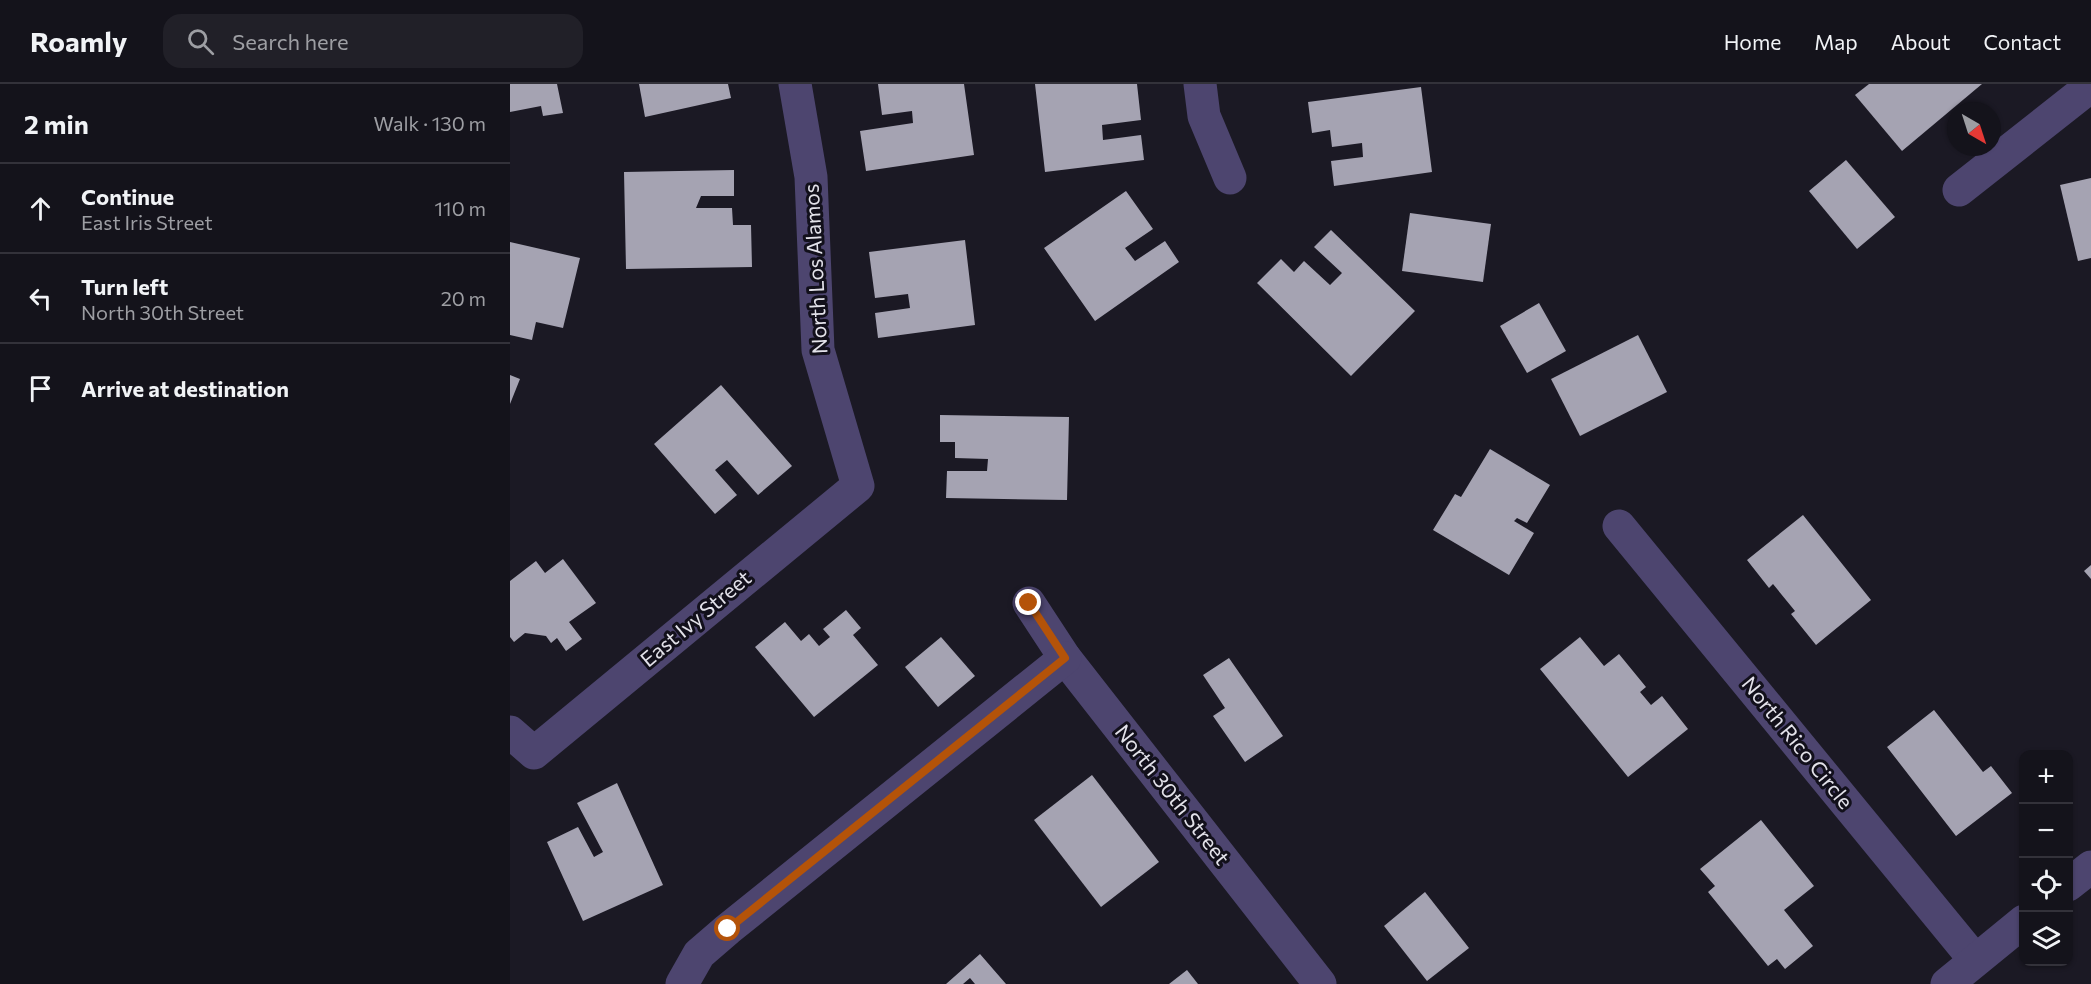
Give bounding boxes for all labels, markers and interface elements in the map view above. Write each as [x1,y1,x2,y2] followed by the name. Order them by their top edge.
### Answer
[163,14,583,68] search box
[30,24,127,58] text: Roamly
[184,25,217,58] icon: search
[232,28,349,55] text: Search here
[1724,29,1781,54] text: Home
[1814,29,1858,54] text: Map
[1891,29,1950,54] text: About
[1983,29,2061,54] text: Contact
[1947,102,2001,156] north arrow
[24,108,89,139] text: 2 min
[374,111,486,135] text: Walk · 130 m
[81,183,174,210] text: Continue
[798,183,831,355] street label: North Los Alamos
[24,192,57,225] icon: ahead
[435,196,486,220] text: 110 m
[81,210,213,234] text: East Iris Street
[81,273,168,300] text: Turn left
[24,282,57,315] icon: left
[441,286,486,310] text: 20 m
[81,300,244,324] text: North 30th Street
[24,372,57,405] icon: arrive
[81,375,289,402] text: Arrive at destination
[635,564,755,671] street label: East Ivy Street
[1015,589,1041,615] route end
[1737,671,1859,813] street label: North Rico Circle
[1111,719,1236,869] street label: North 30th Street
[2019,750,2073,966] map controls
[2019,750,2073,804] button: +
[2019,804,2073,858] button: −
[2019,858,2073,912] button: locate
[2019,912,2073,966] button: layers
[714,915,740,941] route start

